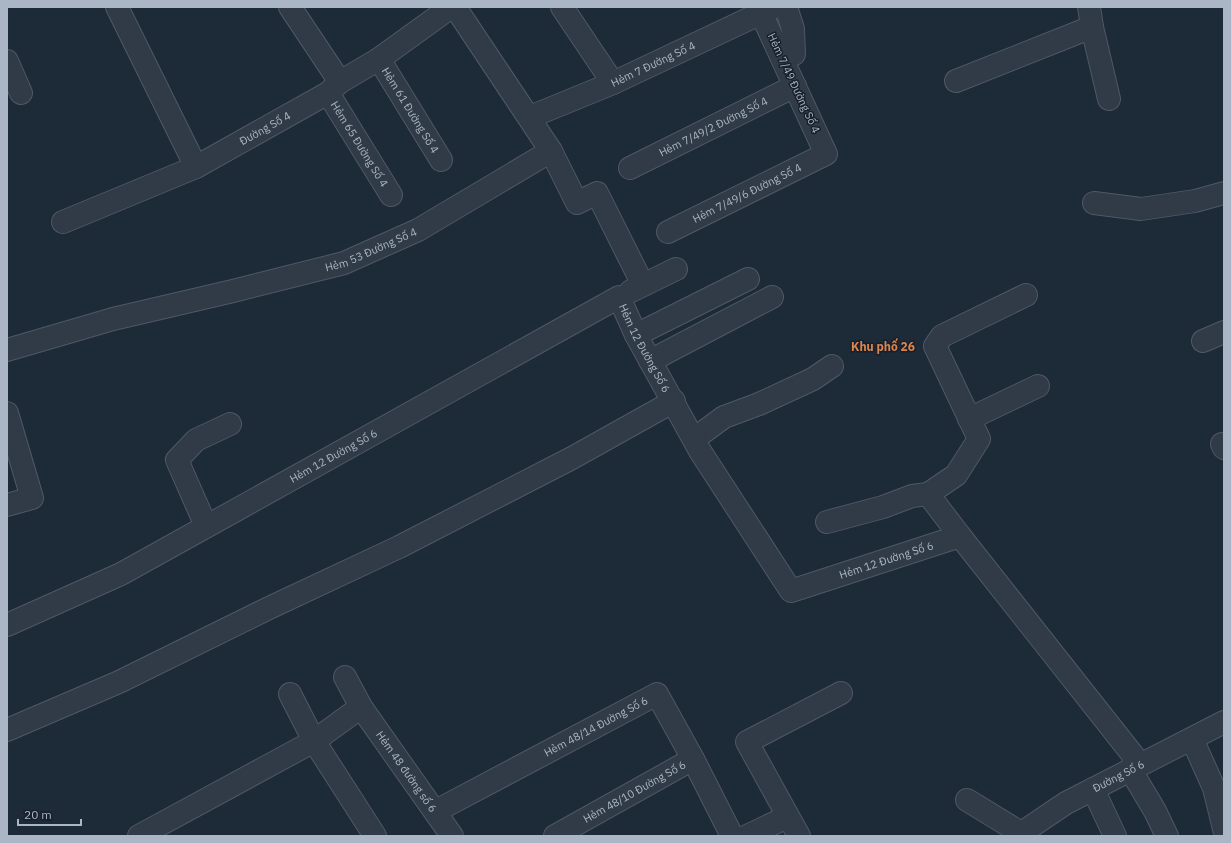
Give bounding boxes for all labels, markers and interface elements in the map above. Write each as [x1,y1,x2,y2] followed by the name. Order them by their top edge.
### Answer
[765,31,824,136] street label: Hẻm 7/49 Đường Số 4
[609,38,698,90] street label: Hẻm 7 Đường Số 4
[379,65,442,156] street label: Hẻm 61 Đường Số 4
[657,94,770,160] street label: Hẻm 7/49/2 Đường Số 4
[328,99,391,190] street label: Hẻm 65 Đường Số 4
[237,108,293,148] street label: Đường Số 4
[690,160,804,226] street label: Hẻm 7/49/6 Đường Số 4
[324,224,419,274] street label: Hẻm 53 Đường Số 4
[616,302,673,395] street label: Hẻm 12 Đường Số 6
[851,338,915,354] district label: Khu phố 26
[287,426,380,486] street label: Hẻm 12 Đường Số 6
[837,538,935,582] street label: Hẻm 12 Đường Số 6
[542,693,650,760] street label: Hẻm 48/14 Đường Số 6
[373,728,440,815] street label: Hẻm 48 đường số 6
[581,757,688,826] street label: Hẻm 48/10 Đường Số 6
[1090,757,1147,795] street label: Đường Số 6
[18,801,81,827] scale bar
[24,807,52,822] text: 20 m

